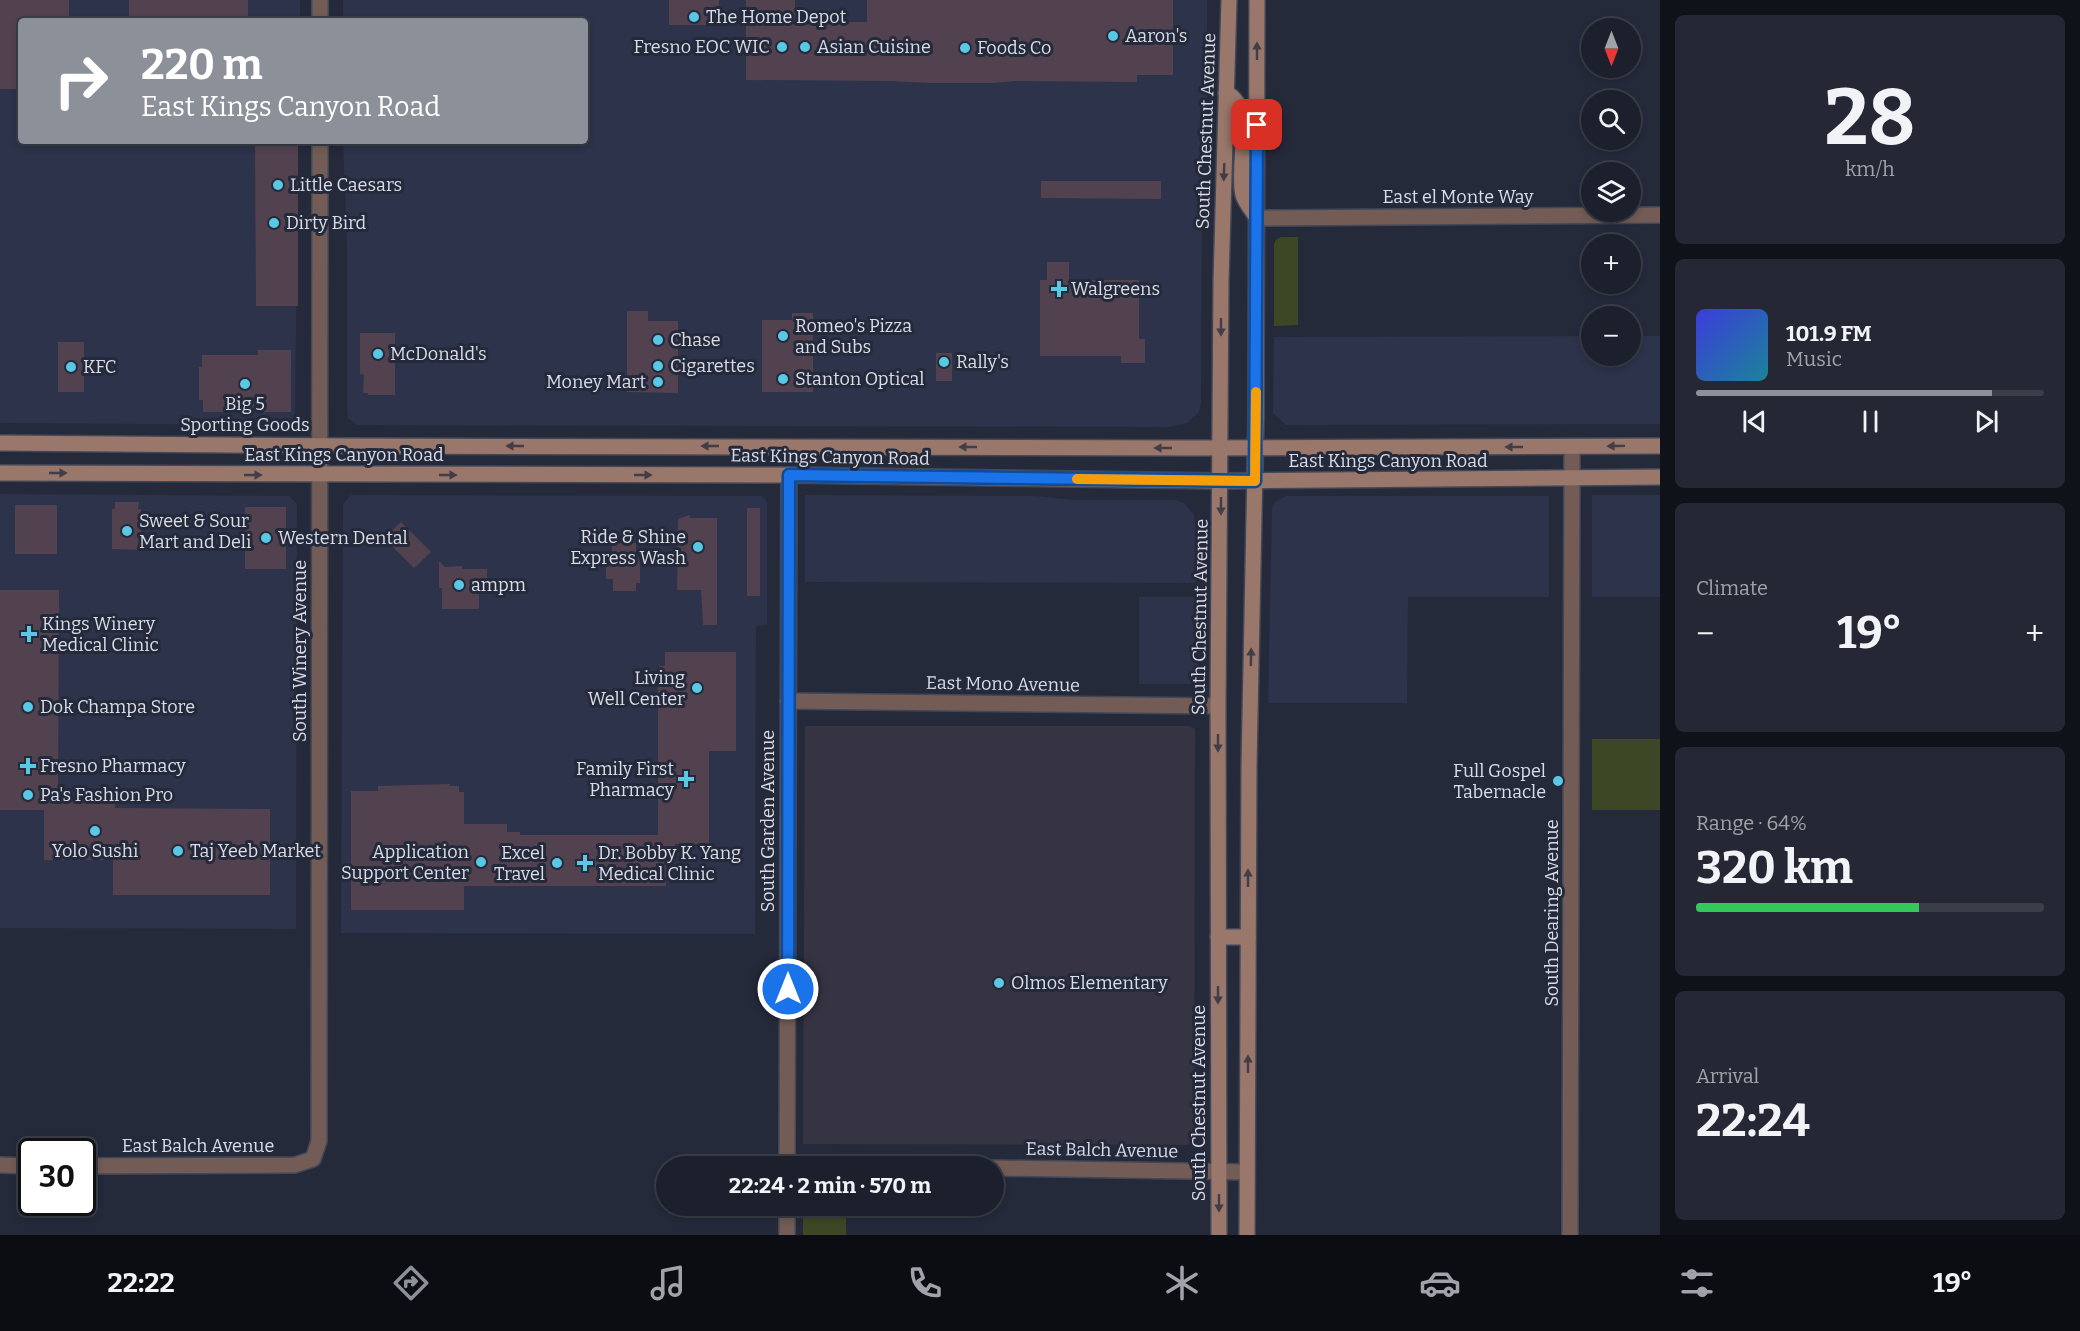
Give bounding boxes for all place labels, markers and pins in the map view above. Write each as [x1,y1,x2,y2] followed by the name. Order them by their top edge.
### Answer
[706,6,847,28] place label: The Home Depot
[687,10,701,24] marker: The Home Depot
[1125,25,1187,47] place label: Aaron's
[1106,29,1120,43] marker: Aaron's
[634,36,770,58] place label: Fresno EOC WIC
[817,36,931,58] place label: Asian Cuisine
[977,37,1051,59] place label: Foods Co
[775,40,789,54] marker: Fresno EOC WIC
[798,40,812,54] marker: Asian Cuisine
[958,41,972,55] marker: Foods Co
[1231,99,1282,150] pin
[290,174,402,196] place label: Little Caesars
[271,178,285,192] marker: Little Caesars
[286,212,367,234] place label: Dirty Bird
[267,216,281,230] marker: Dirty Bird
[1071,278,1160,300] place label: Walgreens
[1052,282,1066,296] marker: Walgreens
[795,315,912,358] place label: Romeo's Pizza and Subs
[670,329,721,351] place label: Chase
[776,329,790,343] marker: Romeo's Pizza and Subs
[651,333,665,347] marker: Chase
[390,343,487,365] place label: McDonald's
[371,347,385,361] marker: McDonald's
[956,351,1009,373] place label: Rally's
[670,355,755,377] place label: Cigarettes
[937,355,951,369] marker: Rally's
[83,356,116,378] place label: KFC
[651,359,665,373] marker: Cigarettes
[64,360,78,374] marker: KFC
[795,368,924,390] place label: Stanton Optical
[546,371,646,393] place label: Money Mart
[776,372,790,386] marker: Stanton Optical
[651,375,665,389] marker: Money Mart
[238,377,252,391] marker: Big 5 Sporting Goods
[180,393,310,436] place label: Big 5 Sporting Goods
[139,510,251,553] place label: Sweet & Sour Mart and Deli
[120,524,134,538] marker: Sweet & Sour Mart and Deli
[570,526,686,569] place label: Ride & Shine Express Wash
[278,527,408,549] place label: Western Dental
[259,531,273,545] marker: Western Dental
[691,540,705,554] marker: Ride & Shine Express Wash
[471,574,526,596] place label: ampm
[452,578,466,592] marker: ampm
[42,613,159,656] place label: Kings Winery Medical Clinic
[20,625,38,643] marker: Kings Winery Medical Clinic
[588,667,685,710] place label: Living Well Center
[690,681,704,695] marker: Living Well Center
[40,696,195,718] place label: Dok Champa Store
[21,700,35,714] marker: Dok Champa Store
[40,755,186,777] place label: Fresno Pharmacy
[576,758,674,801] place label: Family First Pharmacy
[21,759,35,773] marker: Fresno Pharmacy
[1453,760,1546,803] place label: Full Gospel Tabernacle
[679,772,693,786] marker: Family First Pharmacy
[1551,774,1565,788] marker: Full Gospel Tabernacle
[40,784,173,806] place label: Pa's Fashion Pro
[21,788,35,802] marker: Pa's Fashion Pro
[88,824,102,838] marker: Yolo Sushi
[52,840,138,862] place label: Yolo Sushi
[190,840,321,862] place label: Taj Yeeb Market
[341,841,470,884] place label: Application Support Center
[494,842,545,885] place label: Excel Travel
[598,842,741,885] place label: Dr. Bobby K. Yang Medical Clinic
[171,844,185,858] marker: Taj Yeeb Market
[576,854,594,872] marker: Dr. Bobby K. Yang Medical Clinic
[474,855,488,869] marker: Application Support Center
[550,856,564,870] marker: Excel Travel
[1011,972,1168,994] place label: Olmos Elementary
[992,976,1006,990] marker: Olmos Elementary

